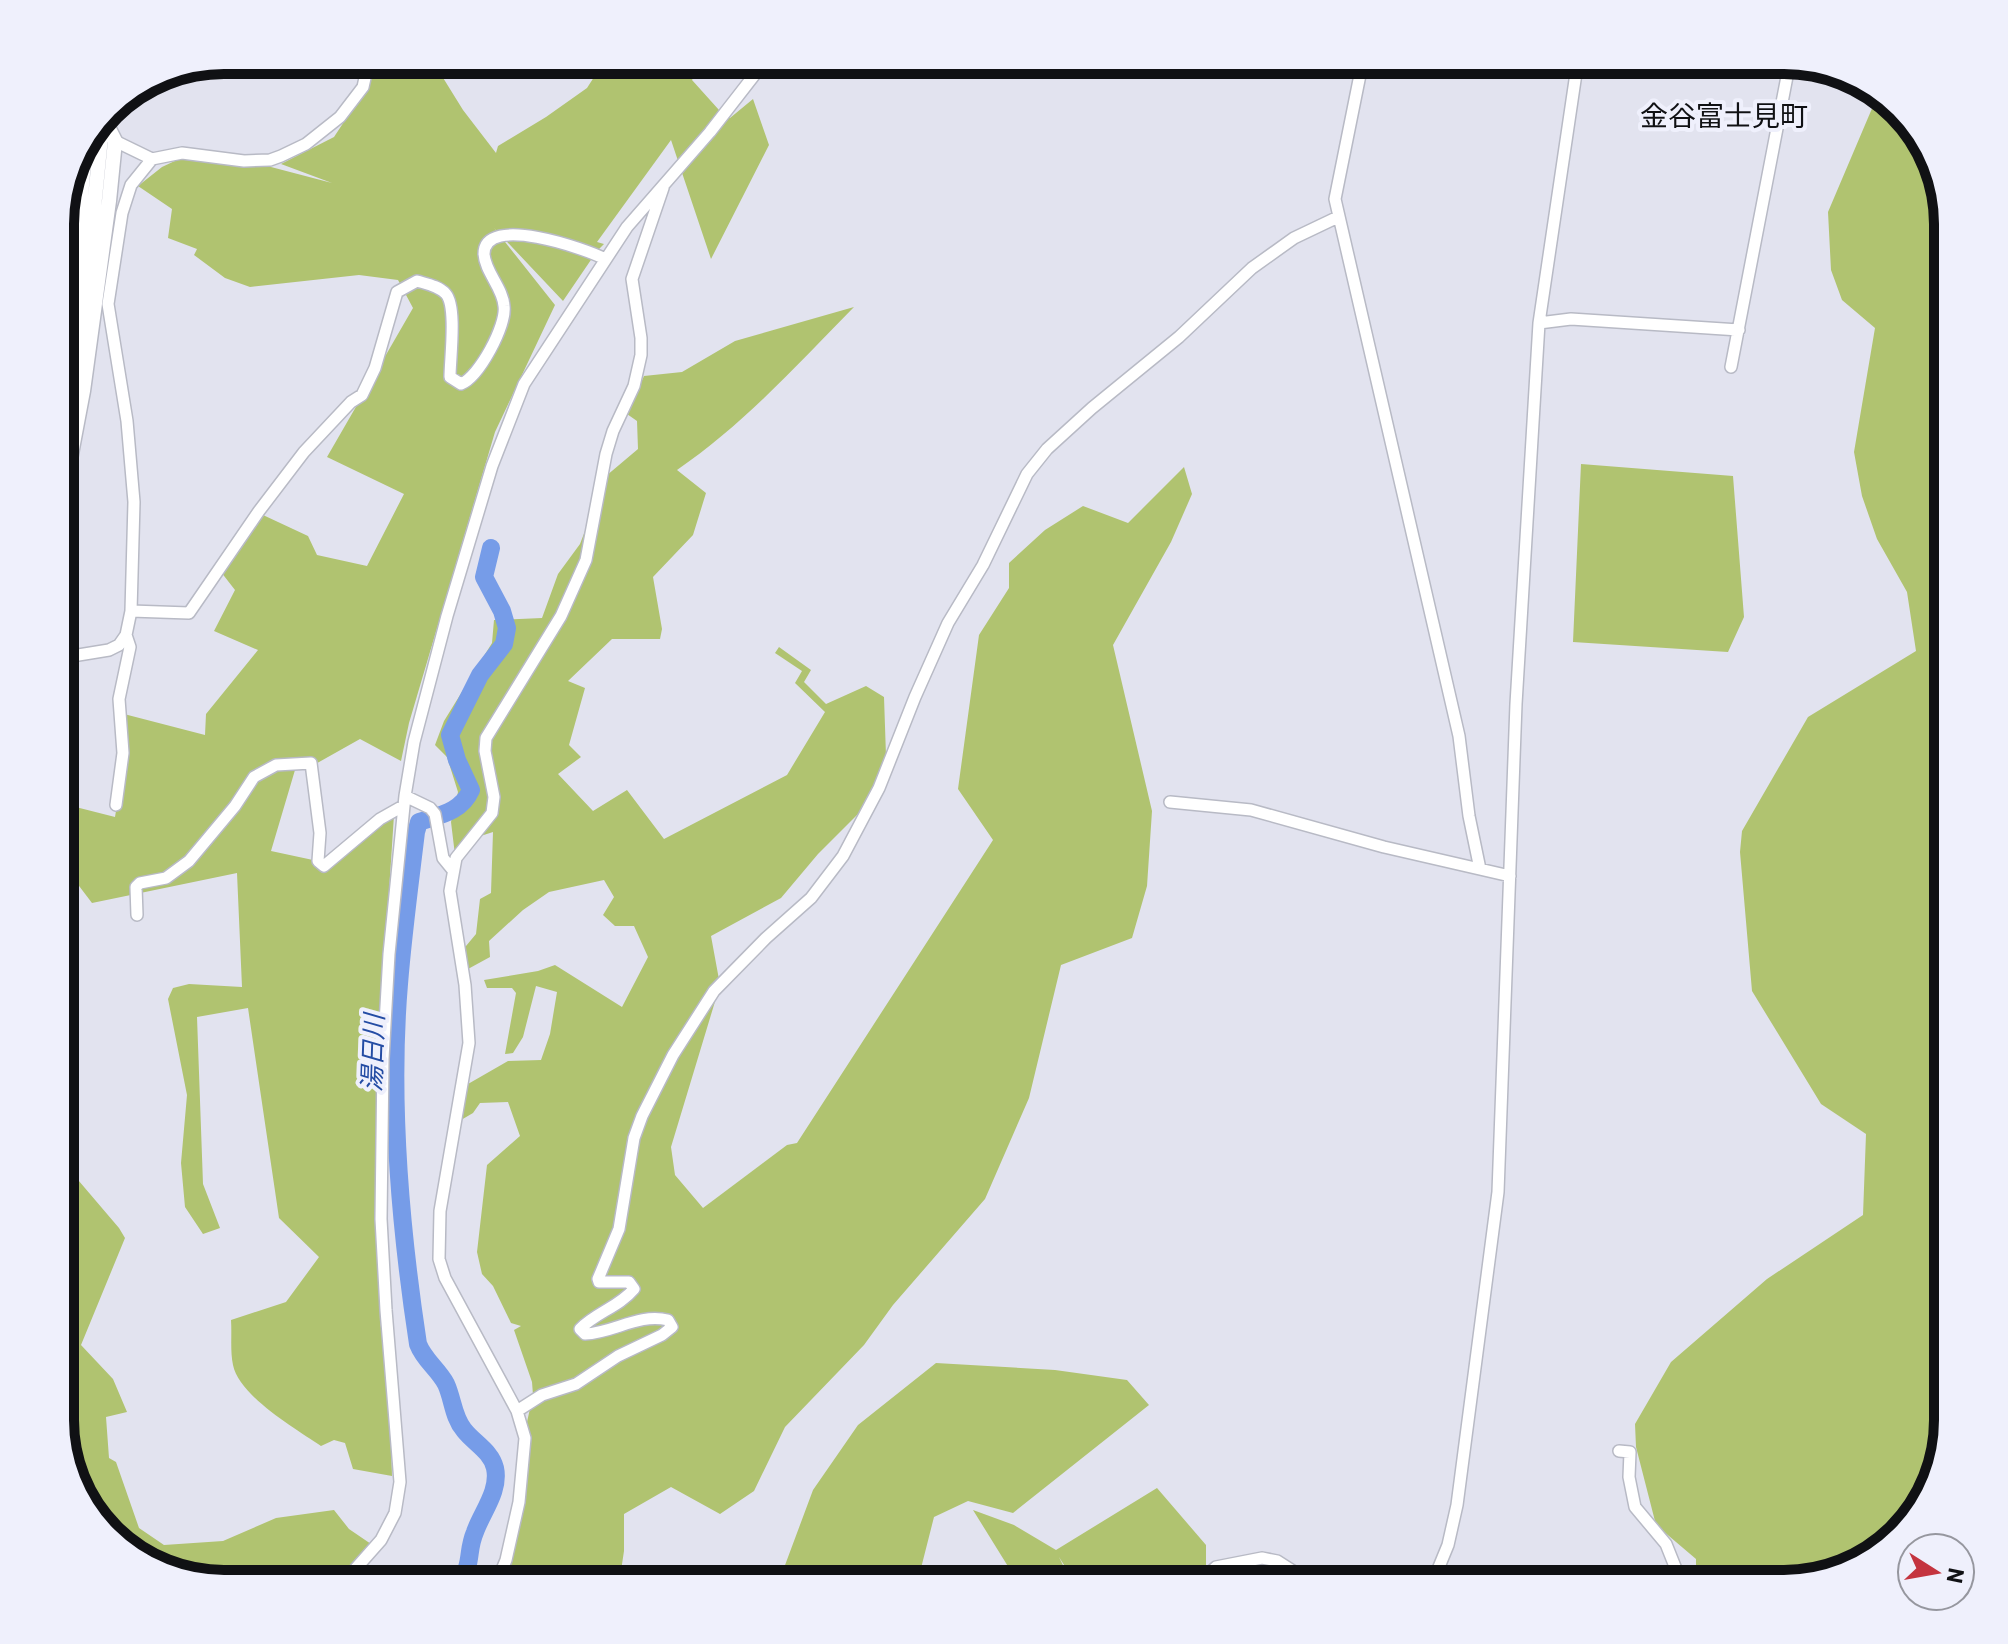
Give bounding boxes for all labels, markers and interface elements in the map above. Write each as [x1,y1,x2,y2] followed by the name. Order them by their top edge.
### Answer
[1640,98,1808,132] district label: 金谷富士見町
[355,1010,388,1092] water label: 湯日川
[1896,1532,1976,1612] north arrow
[1942,1566,1971,1586] text: N

